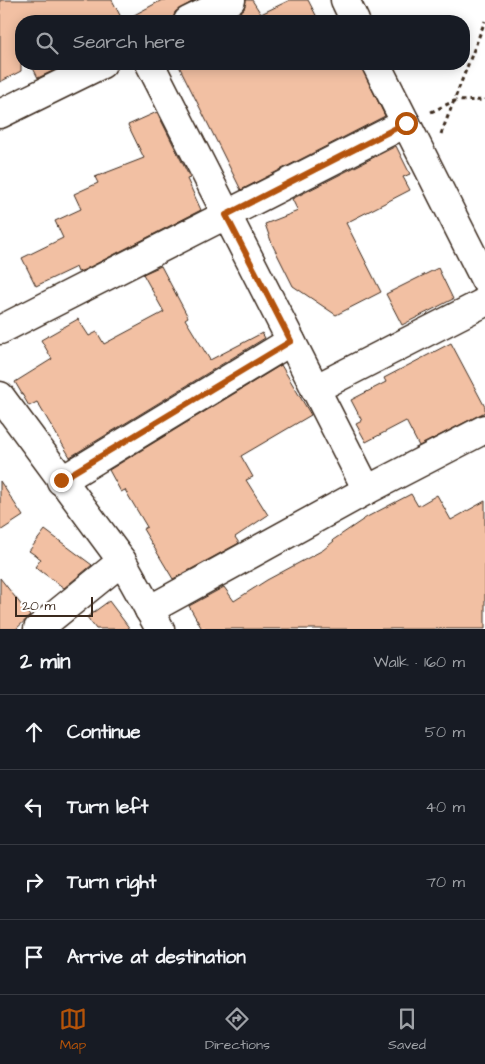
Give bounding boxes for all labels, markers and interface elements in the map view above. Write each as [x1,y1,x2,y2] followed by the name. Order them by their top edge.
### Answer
[15,15,470,70] search box
[33,29,61,57] icon: search
[73,29,185,56] text: Search here
[395,112,418,135] route start
[50,469,73,492] route end
[15,594,92,617] scale bar
[22,596,55,616] text: 20 m
[20,647,70,676] text: 2 min
[373,651,465,673] text: Walk · 160 m
[20,718,48,746] icon: ahead
[67,719,141,746] text: Continue
[425,721,465,743] text: 50 m
[20,793,48,821] icon: left
[67,794,148,821] text: Turn left
[425,796,465,818] text: 40 m
[20,868,48,896] icon: right
[67,869,156,896] text: Turn right
[426,871,465,893] text: 70 m
[20,943,48,971] icon: arrive
[67,944,246,971] text: Arrive at destination
[59,1005,87,1055] tab: Map
[205,1005,270,1055] tab: Directions
[388,1005,426,1055] tab: Saved

